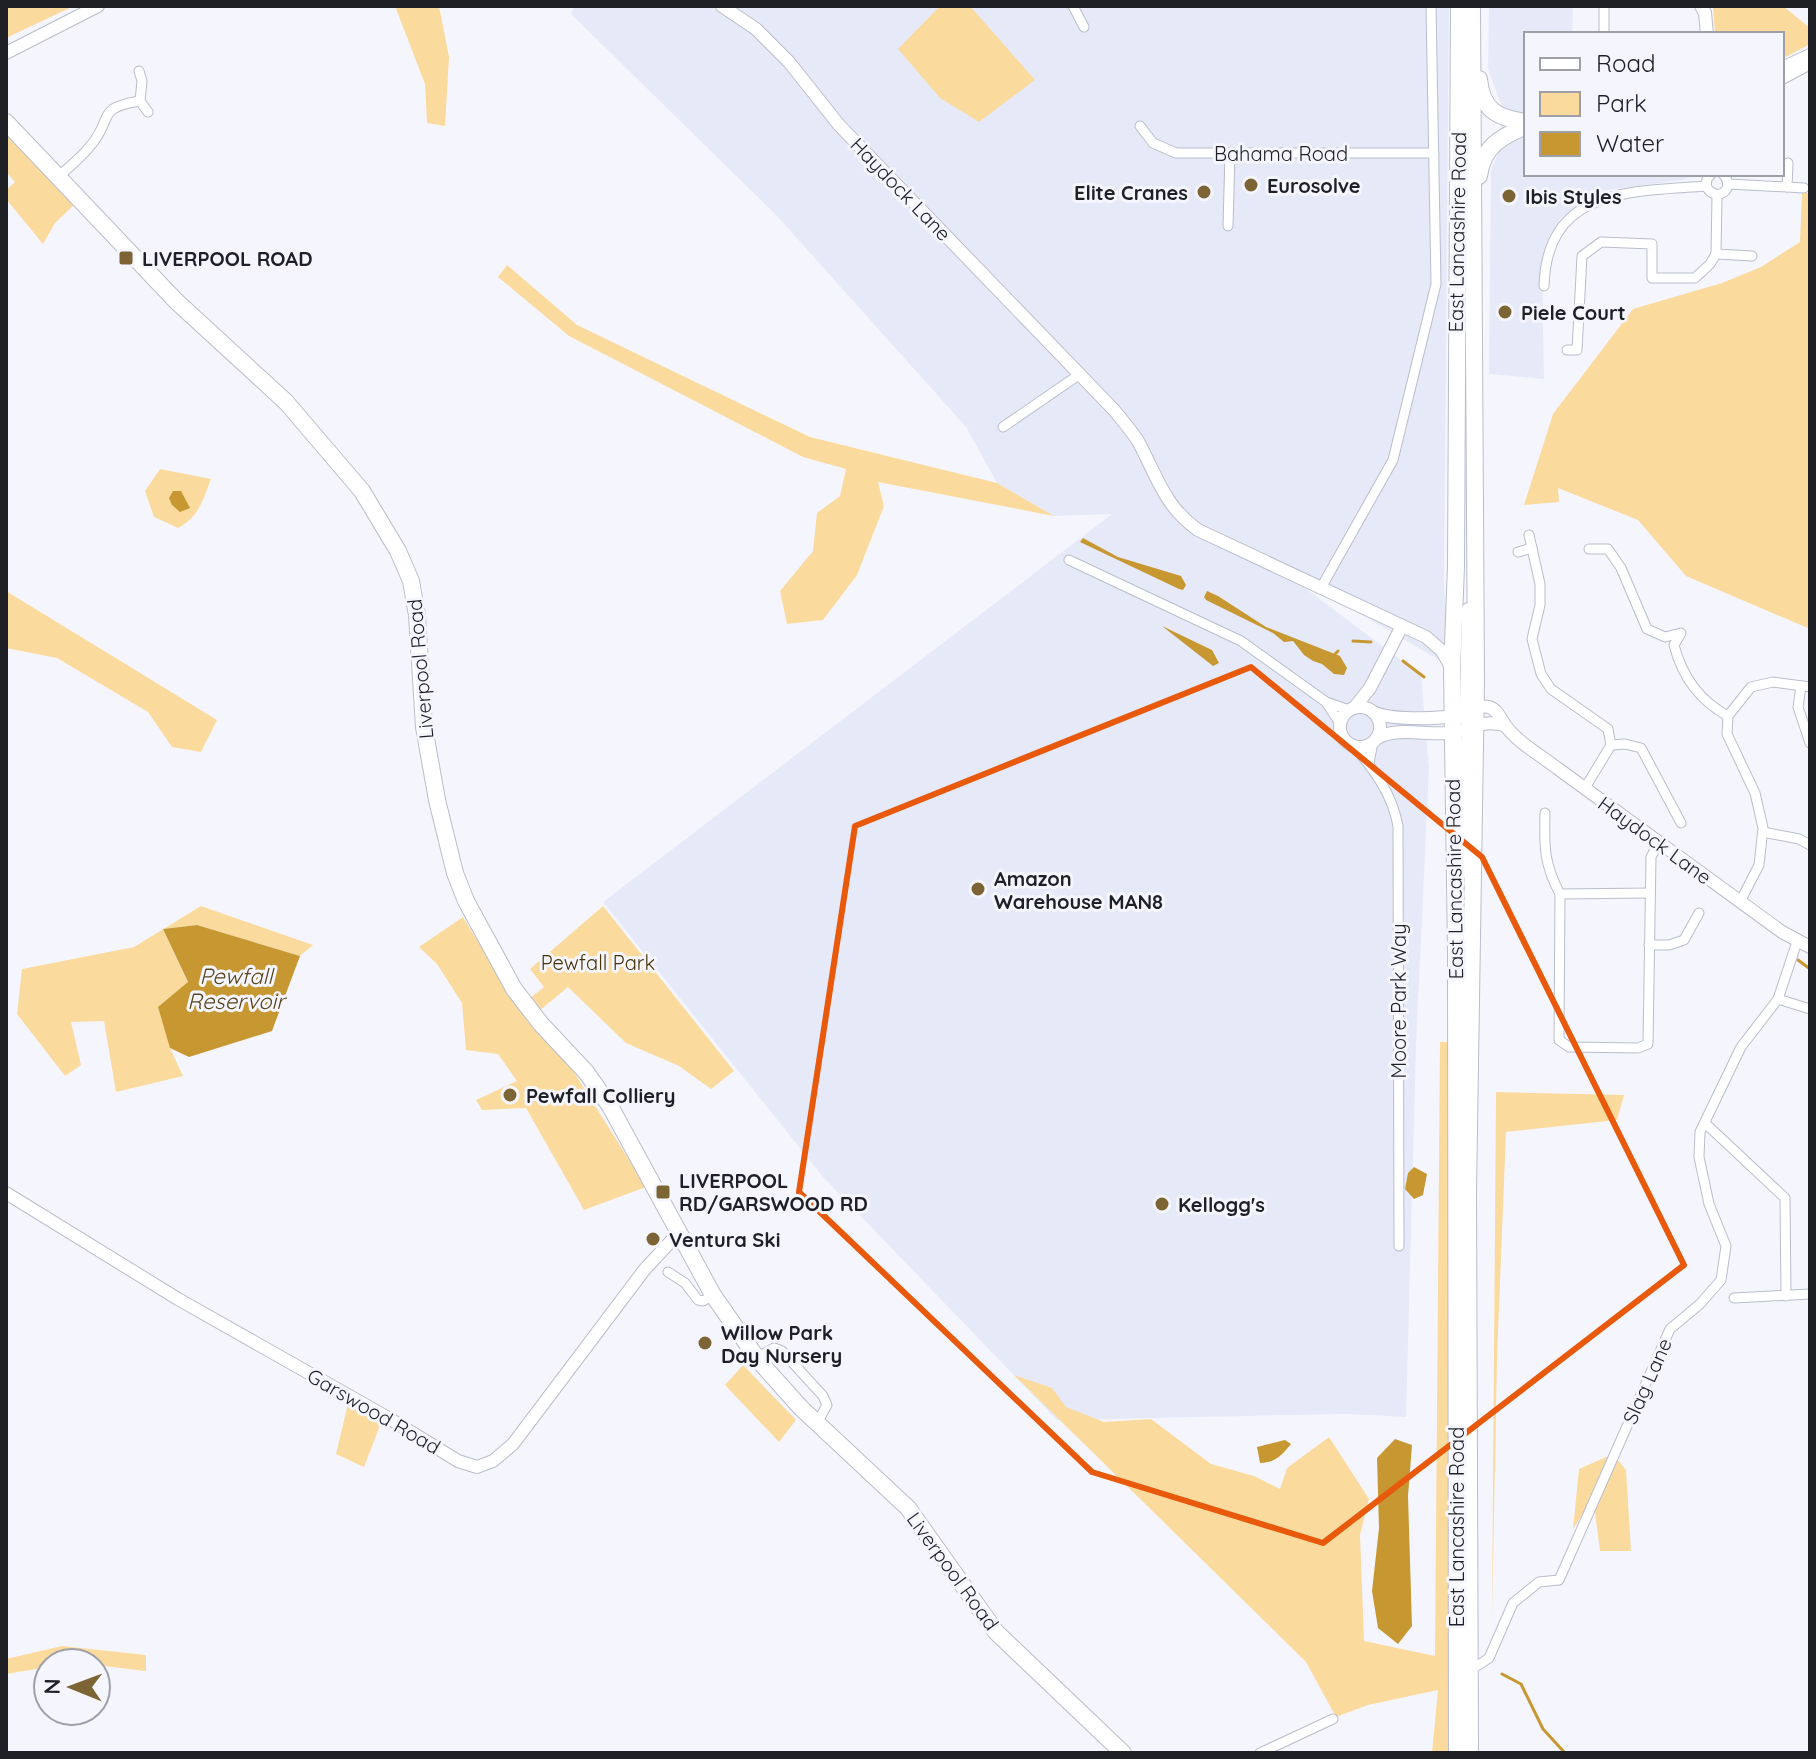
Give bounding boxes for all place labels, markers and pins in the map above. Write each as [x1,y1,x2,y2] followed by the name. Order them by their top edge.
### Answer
[1267,173,1361,198] place label: Eurosolve
[1242,176,1260,194] marker: Eurosolve
[1074,180,1188,205] place label: Elite Cranes
[1195,183,1213,201] marker: Elite Cranes
[1525,184,1622,209] place label: Ibis Styles
[1500,187,1518,205] marker: Ibis Styles
[142,246,312,271] place label: LIVERPOOL ROAD
[117,249,135,267] marker: LIVERPOOL ROAD
[1521,300,1626,325] place label: Piele Court
[1496,303,1514,321] marker: Piele Court
[994,866,1163,914] place label: Amazon Warehouse MAN8
[969,880,987,898] marker: Amazon Warehouse MAN8
[526,1083,675,1108] place label: Pewfall Colliery
[501,1086,519,1104] marker: Pewfall Colliery
[679,1168,868,1216] place label: LIVERPOOL RD/GARSWOOD RD
[654,1183,672,1201] marker: LIVERPOOL RD/GARSWOOD RD
[1178,1192,1265,1217] place label: Kellogg's
[1153,1195,1171,1213] marker: Kellogg's
[669,1227,780,1252] place label: Ventura Ski
[644,1230,662,1248] marker: Ventura Ski
[721,1320,842,1368] place label: Willow Park Day Nursery
[696,1334,714,1352] marker: Willow Park Day Nursery

